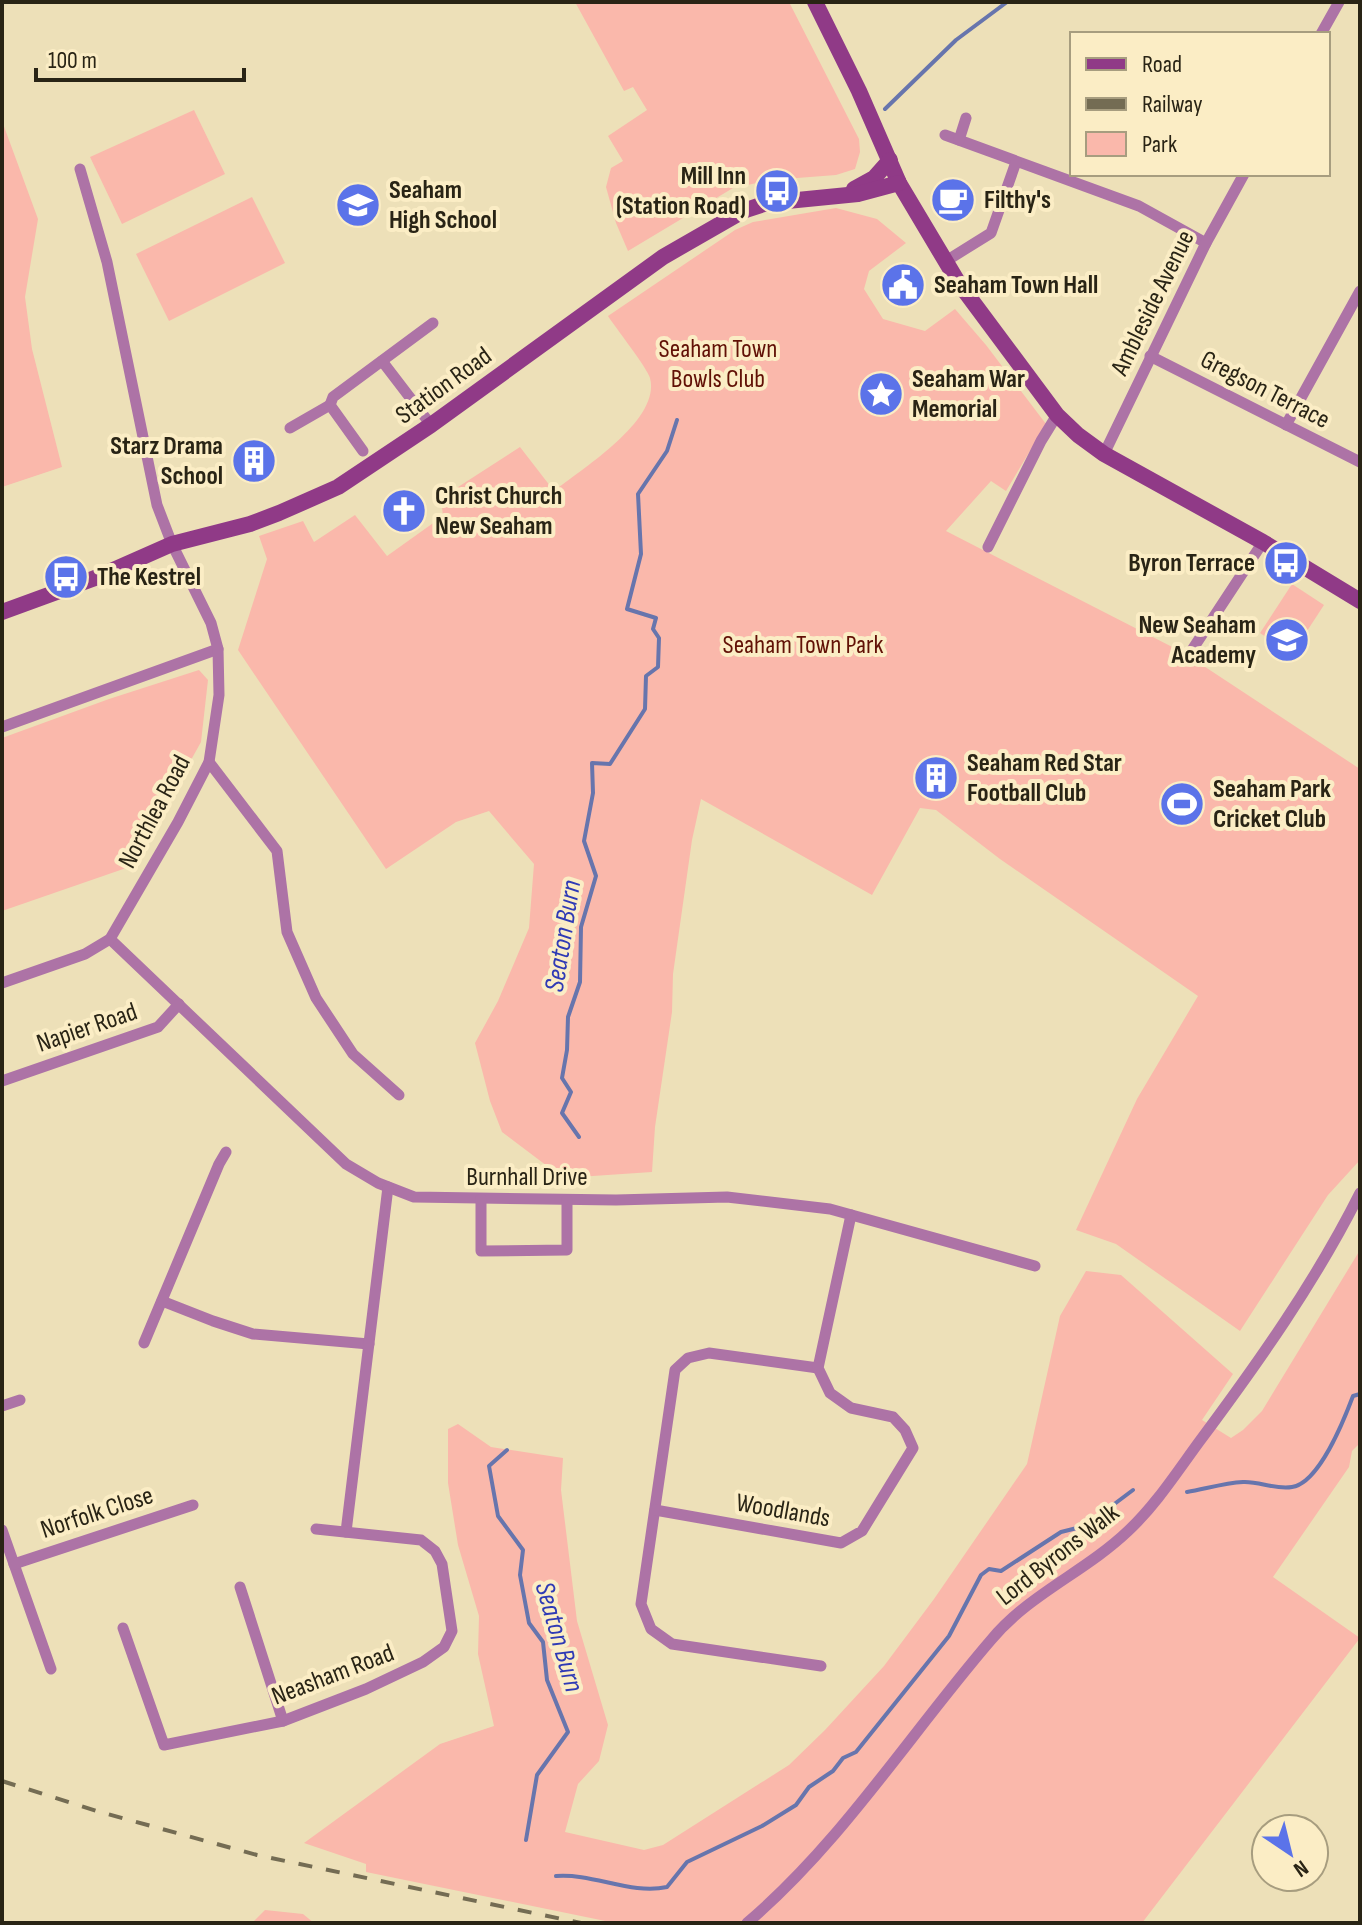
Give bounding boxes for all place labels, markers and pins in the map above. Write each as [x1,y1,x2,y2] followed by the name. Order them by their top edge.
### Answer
[616,161,746,222] place label: Mill Inn (Station Road)
[753,167,801,215] bus stop icon: Mill Inn (Station Road)
[389,175,497,236] place label: Seaham High School
[929,176,977,224] cafe icon: Filthy's
[334,181,382,229] school or university icon: Seaham High School
[984,185,1051,216] place label: Filthy's
[879,261,927,309] public building icon: Seaham Town Hall
[934,270,1098,301] place label: Seaham Town Hall
[912,364,1025,425] place label: Seaham War Memorial
[857,370,905,418] place icon: Seaham War Memorial
[110,431,223,492] place label: Starz Drama School
[230,437,278,485] building icon: Starz Drama School
[435,481,562,542] place label: Christ Church New Seaham
[380,487,428,535] church icon: Christ Church New Seaham
[1262,539,1310,587] bus stop icon: Byron Terrace
[1128,548,1255,579] place label: Byron Terrace
[42,553,90,601] bus stop icon: The Kestrel
[97,562,201,593] place label: The Kestrel
[1138,610,1256,671] place label: New Seaham Academy
[1263,616,1311,664] school or university icon: New Seaham Academy
[967,748,1122,809] place label: Seaham Red Star Football Club
[912,754,960,802] building icon: Seaham Red Star Football Club
[1213,774,1331,835] place label: Seaham Park Cricket Club
[1158,780,1206,828] sports icon: Seaham Park Cricket Club

